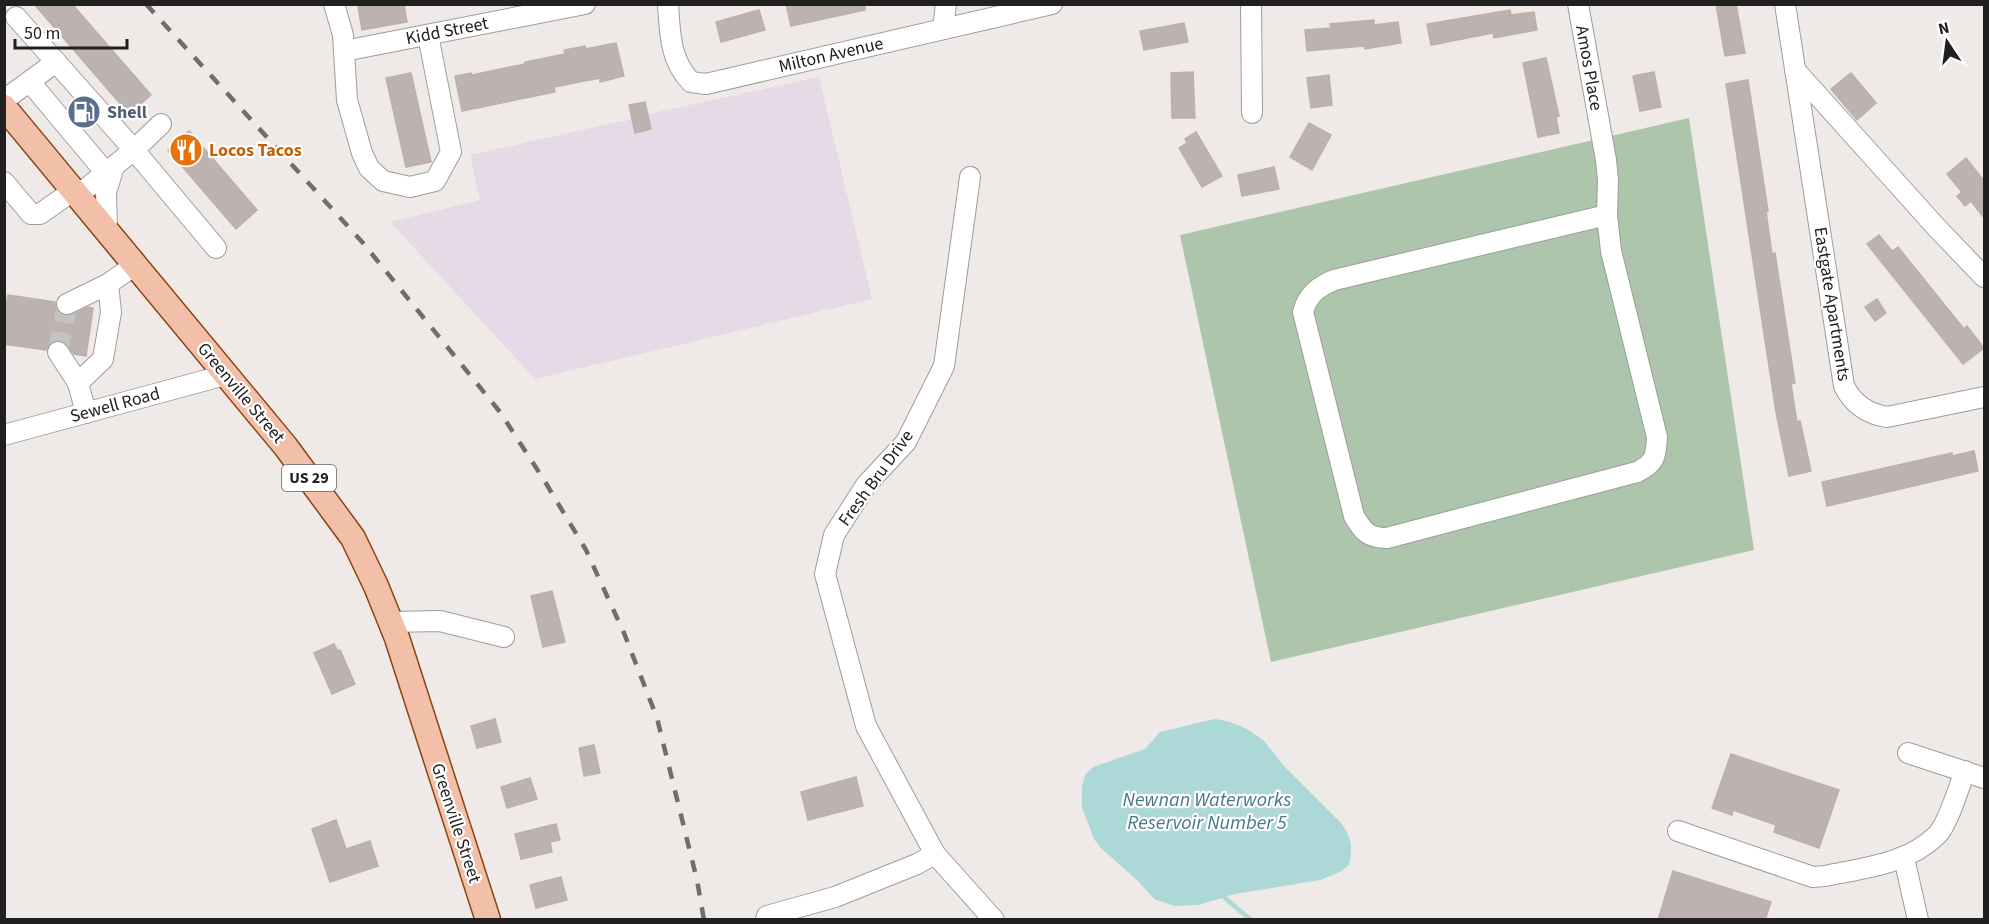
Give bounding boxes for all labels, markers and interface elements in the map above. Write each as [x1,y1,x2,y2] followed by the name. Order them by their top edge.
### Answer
[404,11,490,51] street label: Kidd Street
[15,12,128,50] scale bar
[1917,12,1977,72] north arrow
[1936,16,1952,40] text: N
[24,21,60,46] text: 50 m
[1569,23,1609,113] street label: Amos Place
[776,31,886,79] street label: Milton Avenue
[66,94,102,130] fuel station icon: Shell
[107,100,147,125] place label: Shell
[168,132,204,168] restaurant icon: Locos Tacos
[209,138,302,163] place label: Locos Tacos
[1807,225,1857,383] street label: Eastgate Apartments
[191,337,291,449] street label: Greenville Street
[67,381,163,429] street label: Sewell Road
[832,425,920,531] street label: Fresh Bru Drive
[282,465,336,491] road number: US 29
[425,760,487,886] street label: Greenville Street
[1123,786,1291,837] water label: Newnan Waterworks Reservoir Number 5

